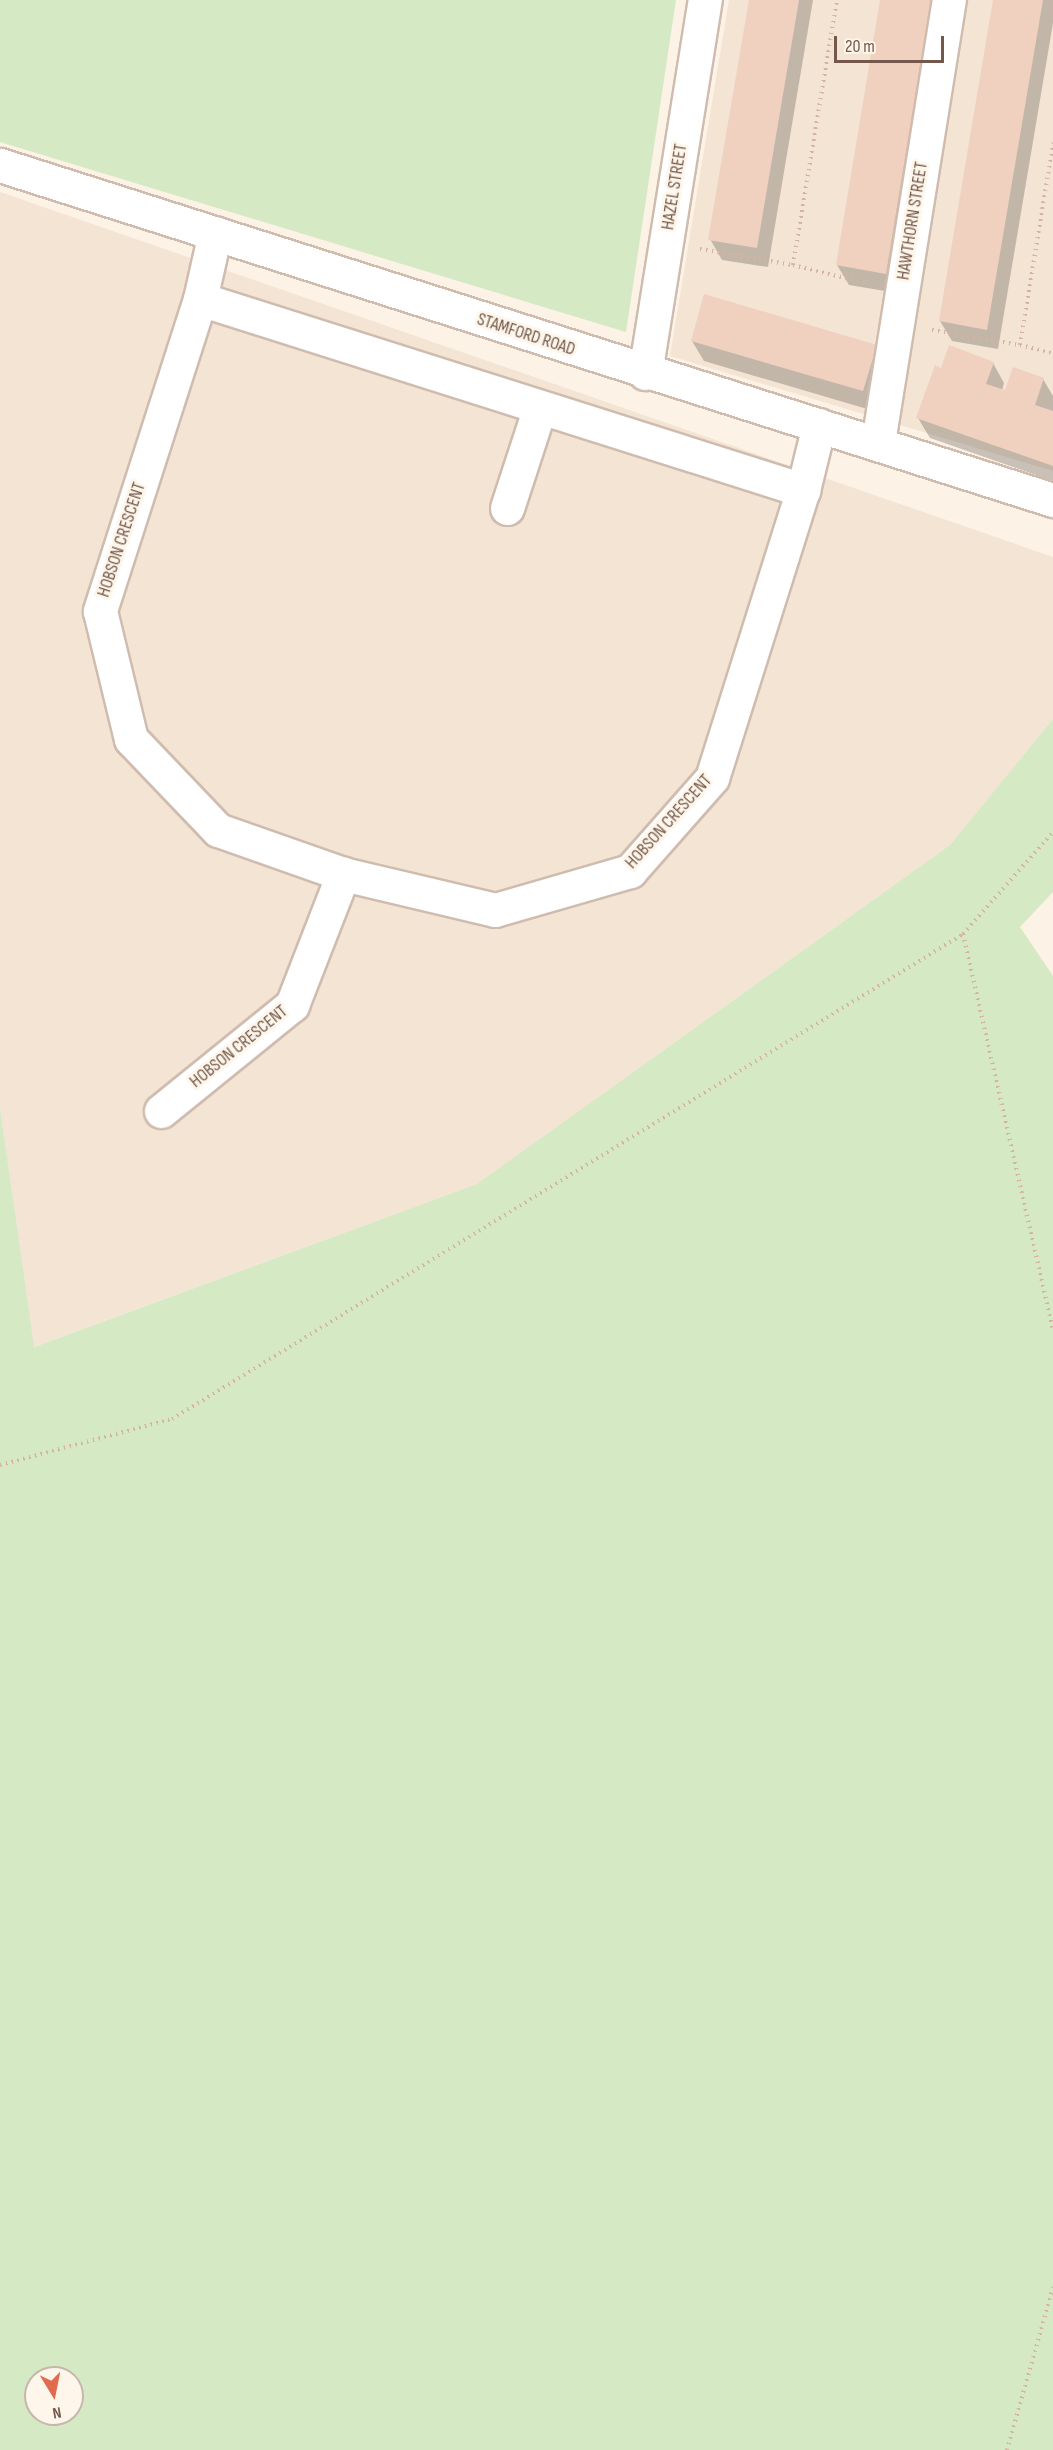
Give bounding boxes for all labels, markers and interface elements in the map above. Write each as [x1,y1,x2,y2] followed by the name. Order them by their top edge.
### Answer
[837,24,946,62] scale bar
[845,36,875,57] text: 20 m
[658,142,692,232] street label: HAZEL STREET
[893,160,933,282] street label: HAWTHORN STREET
[474,309,578,361] street label: STAMFORD ROAD
[93,480,151,600] street label: HOBSON CRESCENT
[621,770,717,874] street label: HOBSON CRESCENT
[186,1001,292,1093] street label: HOBSON CRESCENT
[24,2366,84,2426] north arrow
[51,2402,63,2422] text: N

